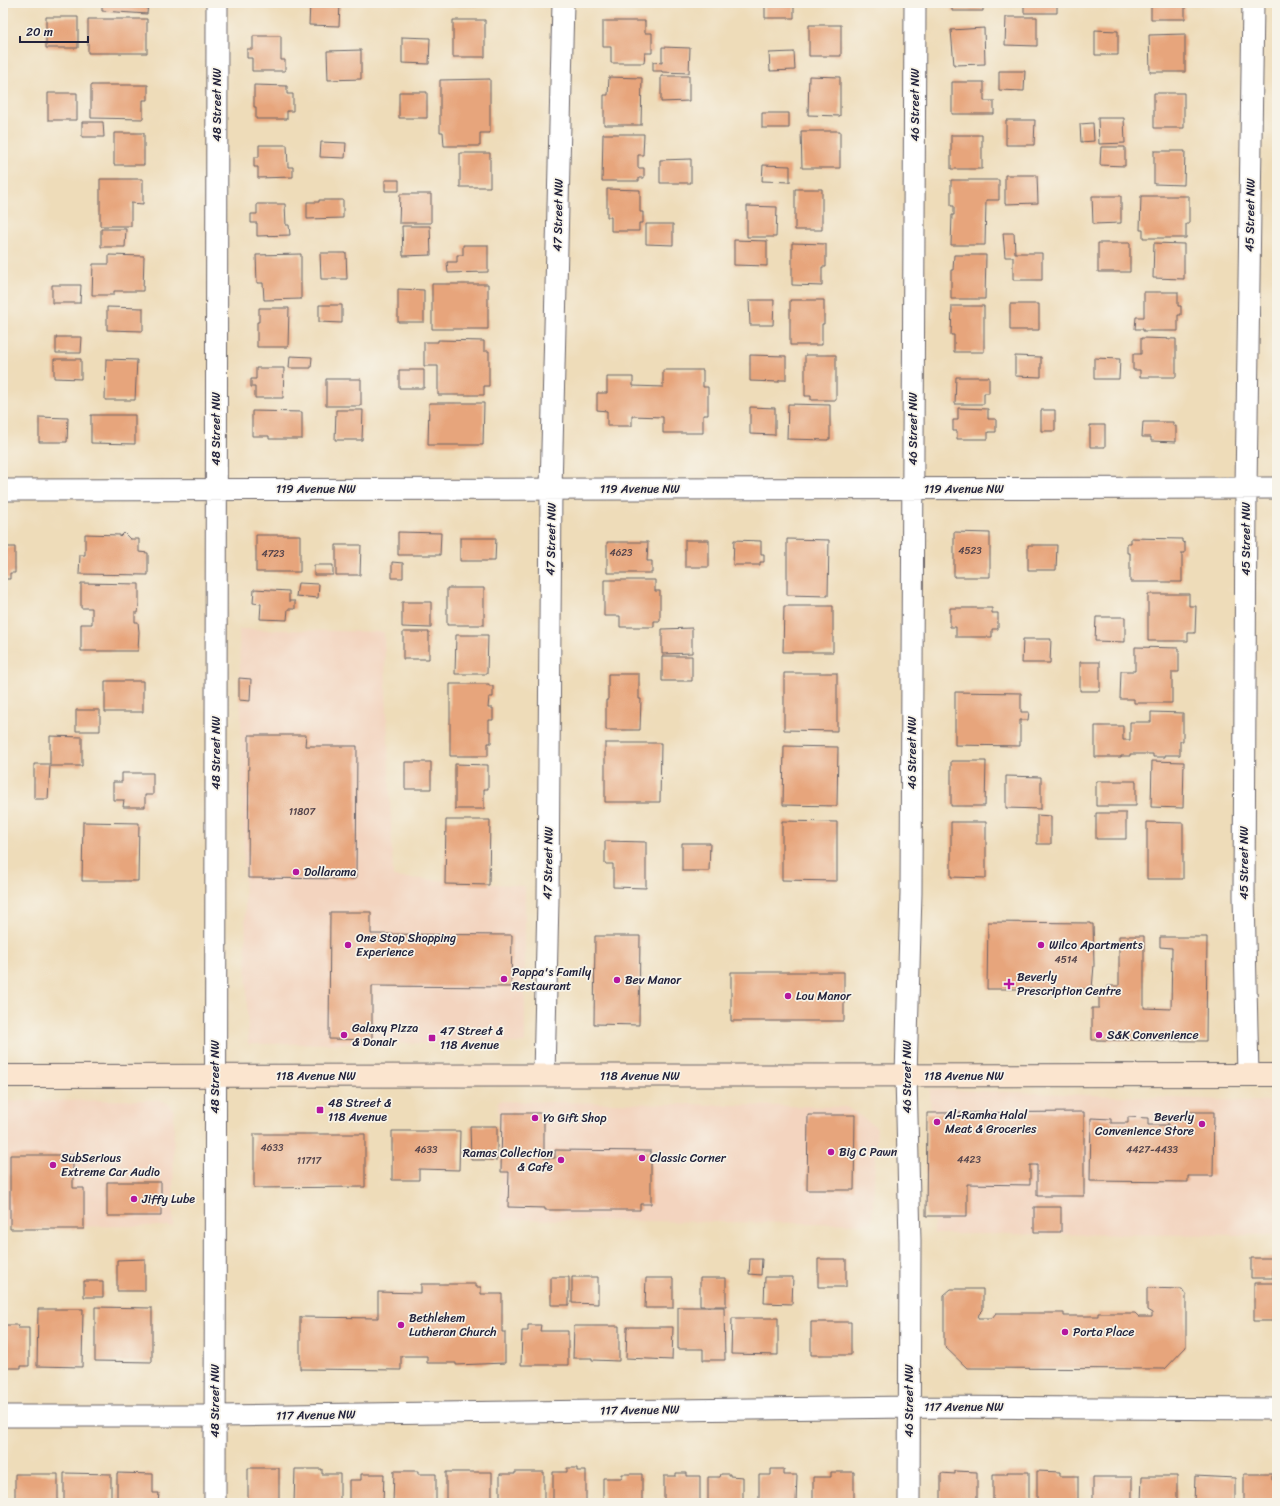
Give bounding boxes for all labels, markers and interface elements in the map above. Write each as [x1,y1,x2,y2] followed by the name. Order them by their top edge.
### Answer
[20,18,88,44] scale bar
[26,21,53,43] text: 20 m
[206,68,228,142] street label: 48 Street NW
[904,68,926,142] street label: 46 Street NW
[1238,177,1262,252] street label: 45 Street NW
[546,178,570,252] street label: 47 Street NW
[205,392,227,466] street label: 48 Street NW
[902,392,924,466] street label: 46 Street NW
[276,478,357,500] street label: 119 Avenue NW
[600,478,681,500] street label: 119 Avenue NW
[924,478,1005,500] street label: 119 Avenue NW
[539,502,563,576] street label: 47 Street NW
[1235,502,1257,576] street label: 45 Street NW
[958,542,982,560] house number: 4523
[609,544,633,562] house number: 4623
[261,545,285,563] house number: 4723
[205,716,227,790] street label: 48 Street NW
[901,716,923,790] street label: 46 Street NW
[289,803,317,821] house number: 11807
[536,826,560,900] street label: 47 Street NW
[1233,826,1255,900] street label: 45 Street NW
[304,861,356,883] place label: Dollarama
[291,867,301,877] marker: Dollarama
[356,927,456,963] place label: One Stop Shopping Experience
[1049,934,1143,956] place label: Wilco Apartments
[343,940,353,950] marker: One Stop Shopping Experience
[1036,940,1046,950] marker: Wilco Apartments
[1055,951,1077,969] house number: 4514
[512,961,592,997] place label: Pappa's Family Restaurant
[1017,966,1121,1002] place label: Beverly Prescription Centre
[625,969,682,991] place label: Bev Manor
[499,974,509,984] marker: Pappa's Family Restaurant
[612,975,622,985] marker: Bev Manor
[1004,979,1014,989] marker: Beverly Prescription Centre
[796,985,852,1007] place label: Lou Manor
[783,991,793,1001] marker: Lou Manor
[352,1017,418,1053] place label: Galaxy Pizza & Donair
[440,1020,503,1056] place label: 47 Street & 118 Avenue
[1107,1024,1199,1046] place label: S&K Convenience
[339,1030,349,1040] marker: Galaxy Pizza & Donair
[1094,1030,1104,1040] marker: S&K Convenience
[427,1033,437,1043] marker: 47 Street & 118 Avenue
[204,1040,226,1114] street label: 48 Street NW
[896,1040,918,1114] street label: 46 Street NW
[276,1065,356,1087] street label: 118 Avenue NW
[600,1065,680,1087] street label: 118 Avenue NW
[924,1065,1004,1087] street label: 118 Avenue NW
[328,1092,392,1128] place label: 48 Street & 118 Avenue
[944,1104,1037,1140] place label: Al-Ramha Halal Meat & Groceries
[315,1105,325,1115] marker: 48 Street & 118 Avenue
[1095,1106,1195,1142] place label: Beverly Convenience Store
[543,1107,607,1129] place label: Yo Gift Shop
[530,1113,540,1123] marker: Yo Gift Shop
[932,1117,942,1127] marker: Al-Ramha Halal Meat & Groceries
[1197,1119,1207,1129] marker: Beverly Convenience Store
[261,1139,284,1157] house number: 4633
[415,1141,438,1159] house number: 4633
[839,1141,898,1163] place label: Big C Pawn
[1126,1141,1179,1159] house number: 4427-4433
[463,1142,554,1178] place label: Ramas Collection & Cafe
[61,1147,160,1183] place label: SubSerious Extreme Car Audio
[650,1147,727,1169] place label: Classic Corner
[826,1147,836,1157] marker: Big C Pawn
[957,1151,981,1169] house number: 4423
[297,1152,322,1170] house number: 11717
[637,1153,647,1163] marker: Classic Corner
[556,1155,566,1165] marker: Ramas Collection & Cafe
[48,1160,58,1170] marker: SubSerious Extreme Car Audio
[141,1188,195,1210] place label: Jiffy Lube
[129,1194,139,1204] marker: Jiffy Lube
[409,1307,497,1343] place label: Bethlehem Lutheran Church
[396,1320,406,1330] marker: Bethlehem Lutheran Church
[1073,1321,1134,1343] place label: Porta Place
[1060,1327,1070,1337] marker: Porta Place
[204,1364,226,1438] street label: 48 Street NW
[898,1364,920,1438] street label: 46 Street NW
[924,1396,1004,1418] street label: 117 Avenue NW
[600,1398,680,1422] street label: 117 Avenue NW
[276,1403,356,1427] street label: 117 Avenue NW

